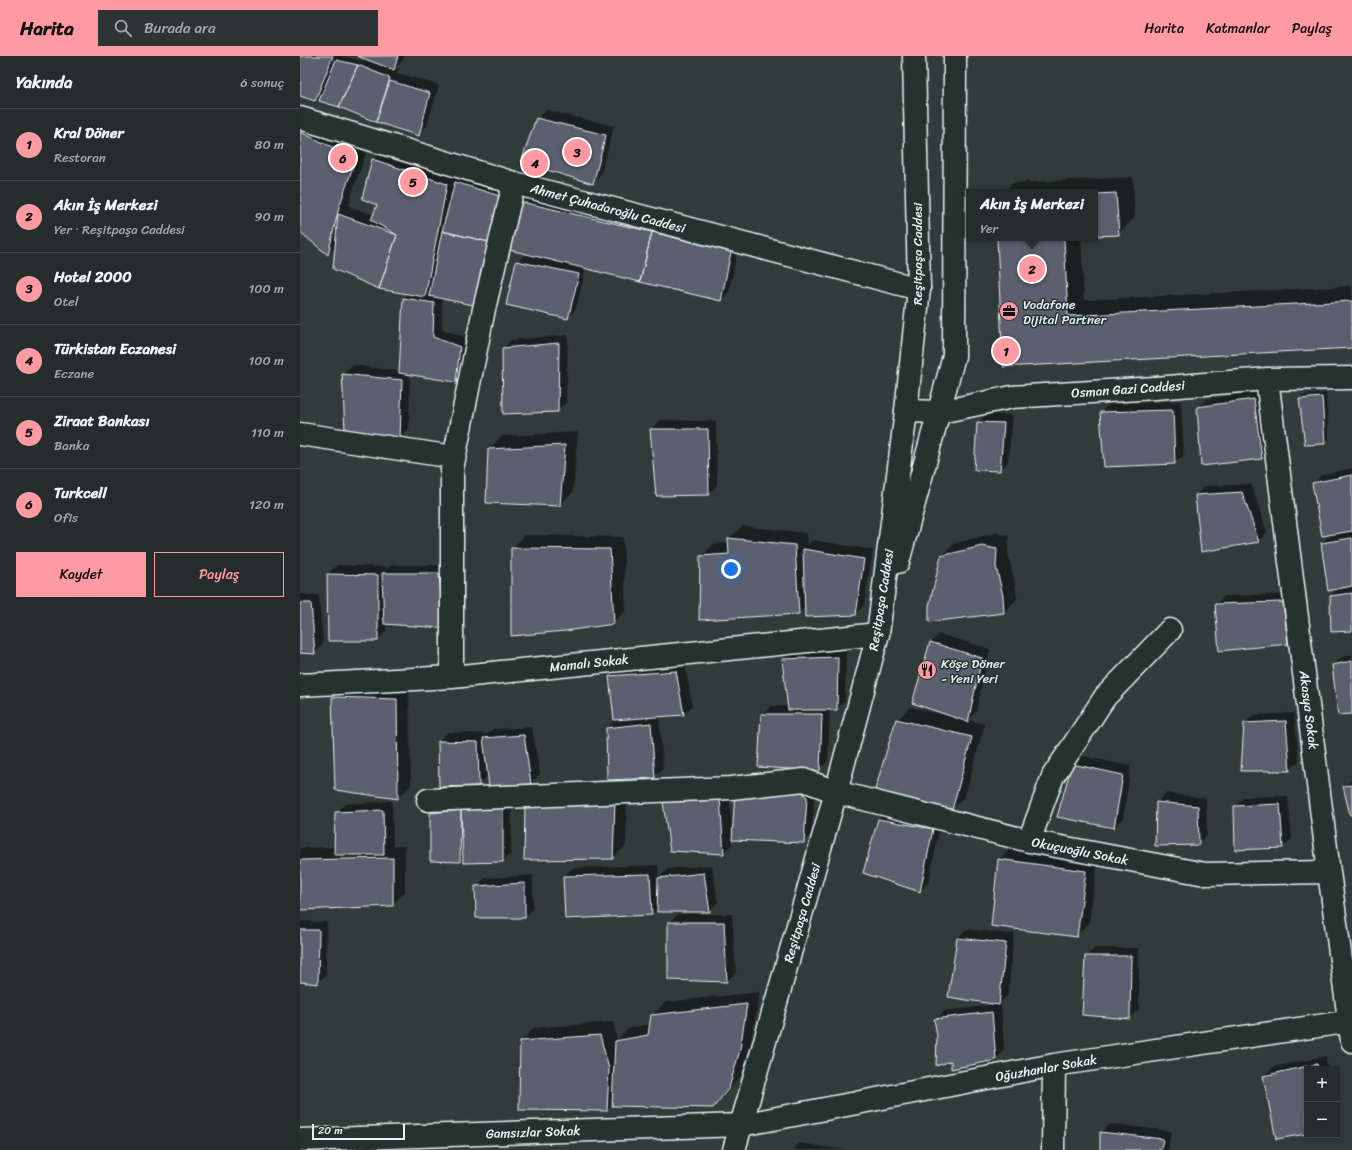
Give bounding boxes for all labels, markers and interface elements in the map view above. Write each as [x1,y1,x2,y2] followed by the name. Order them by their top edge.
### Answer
[98,10,378,46] search box
[20,12,74,45] text: Harita
[144,15,216,41] text: Burada ara
[1144,16,1184,41] text: Harita
[1206,16,1270,41] text: Katmanlar
[1292,16,1332,41] text: Paylaş
[112,17,134,39] icon: search
[16,67,72,97] text: Yakında
[240,71,284,94] text: 6 sonuç
[54,120,124,146] text: Kral Döner
[26,133,32,156] text: 1
[255,133,284,156] text: 80 m
[564,137,590,167] pin: 3
[330,143,356,173] pin: 6
[54,146,106,169] text: Restoran
[522,148,548,178] pin: 4
[400,167,426,197] pin: 5
[527,176,688,240] street label: Ahmet Çuhadaroğlu Caddesi
[966,189,1098,241] popup
[980,191,1084,217] text: Akın İş Merkezi
[54,192,158,218] text: Akın İş Merkezi
[906,202,929,305] street label: Reşitpaşa Caddesi
[25,205,33,228] text: 2
[254,205,284,228] text: 90 m
[980,217,998,240] text: Yer
[54,218,185,241] text: Yer · Reşitpaşa Caddesi
[1019,254,1045,284] pin: 2
[54,264,132,290] text: Hotel 2000
[25,277,33,300] text: 3
[249,277,284,300] text: 100 m
[54,290,79,313] text: Otel
[1023,293,1107,331] place label: Vodafone Dijital Partner
[998,300,1020,322] office icon: Vodafone Dijital Partner
[54,336,176,362] text: Türkistan Eczanesi
[993,336,1019,366] pin: 1
[25,349,33,372] text: 4
[249,349,284,372] text: 100 m
[54,362,94,385] text: Eczane
[1070,374,1186,404] street label: Osman Gazi Caddesi
[54,408,150,434] text: Ziraat Bankası
[25,421,33,444] text: 5
[251,421,284,444] text: 110 m
[54,434,89,457] text: Banka
[54,480,107,506] text: Turkcell
[25,493,33,516] text: 6
[249,493,284,516] text: 120 m
[54,506,78,529] text: Ofis
[862,547,900,652] street label: Reşitpaşa Caddesi
[16,552,146,597] button: Kaydet
[154,552,284,597] button: Paylaş
[721,559,741,579] your location
[548,647,630,679] street label: Mamalı Sokak
[941,652,1006,690] place label: Köşe Döner - Yeni Yeri
[916,659,938,681] restaurant icon: Köşe Döner - Yeni Yeri
[1293,668,1325,751] street label: Akasya Sokak
[1030,830,1130,872] street label: Okuçuoğlu Sokak
[777,860,827,965] street label: Reşitpaşa Caddesi
[993,1048,1099,1088] street label: Oğuzhanlar Sokak
[1304,1066,1340,1138] map controls
[1304,1066,1340,1102] button: +
[1304,1102,1340,1138] button: −
[485,1119,581,1145] street label: Gamsızlar Sokak
[318,1121,343,1140] text: 20 m
[312,1122,405,1141] scale bar

